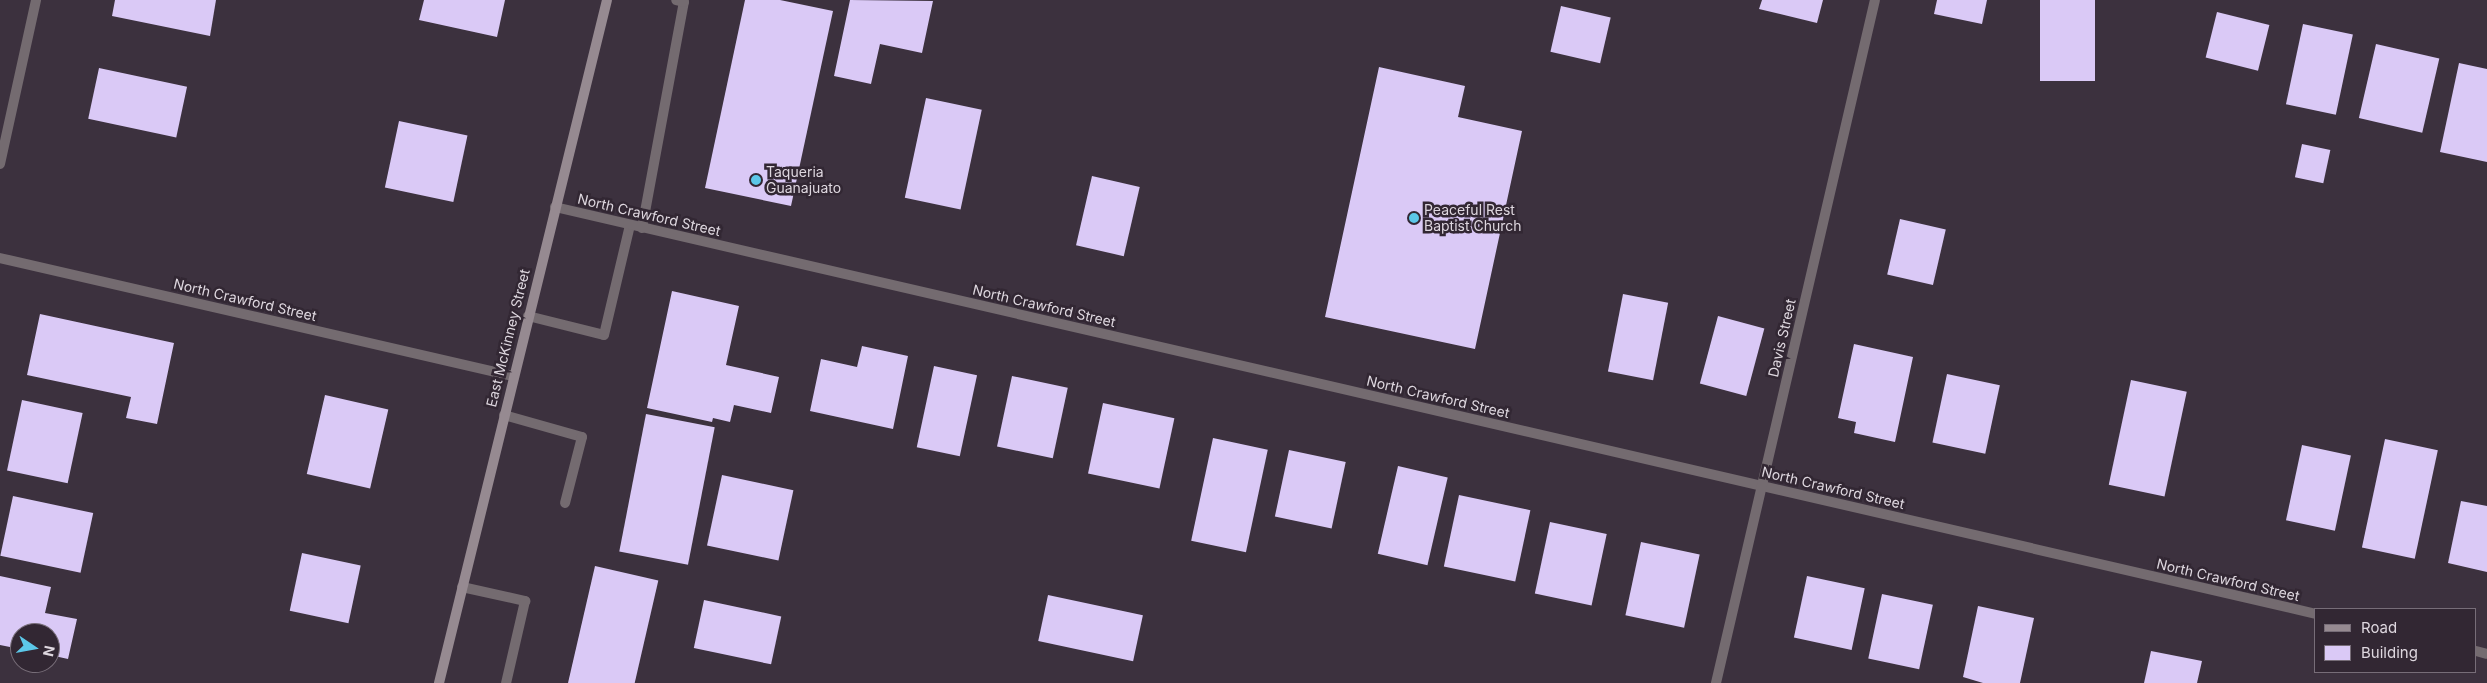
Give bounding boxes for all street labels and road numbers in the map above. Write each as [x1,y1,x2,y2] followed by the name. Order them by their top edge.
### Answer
[576,190,722,240] street label: North Crawford Street
[483,267,533,409] street label: East McKinney Street
[172,275,318,325] street label: North Crawford Street
[971,281,1117,331] street label: North Crawford Street
[1765,297,1799,379] street label: Davis Street
[1365,372,1511,422] street label: North Crawford Street
[1760,463,1906,513] street label: North Crawford Street
[2155,555,2301,605] street label: North Crawford Street

